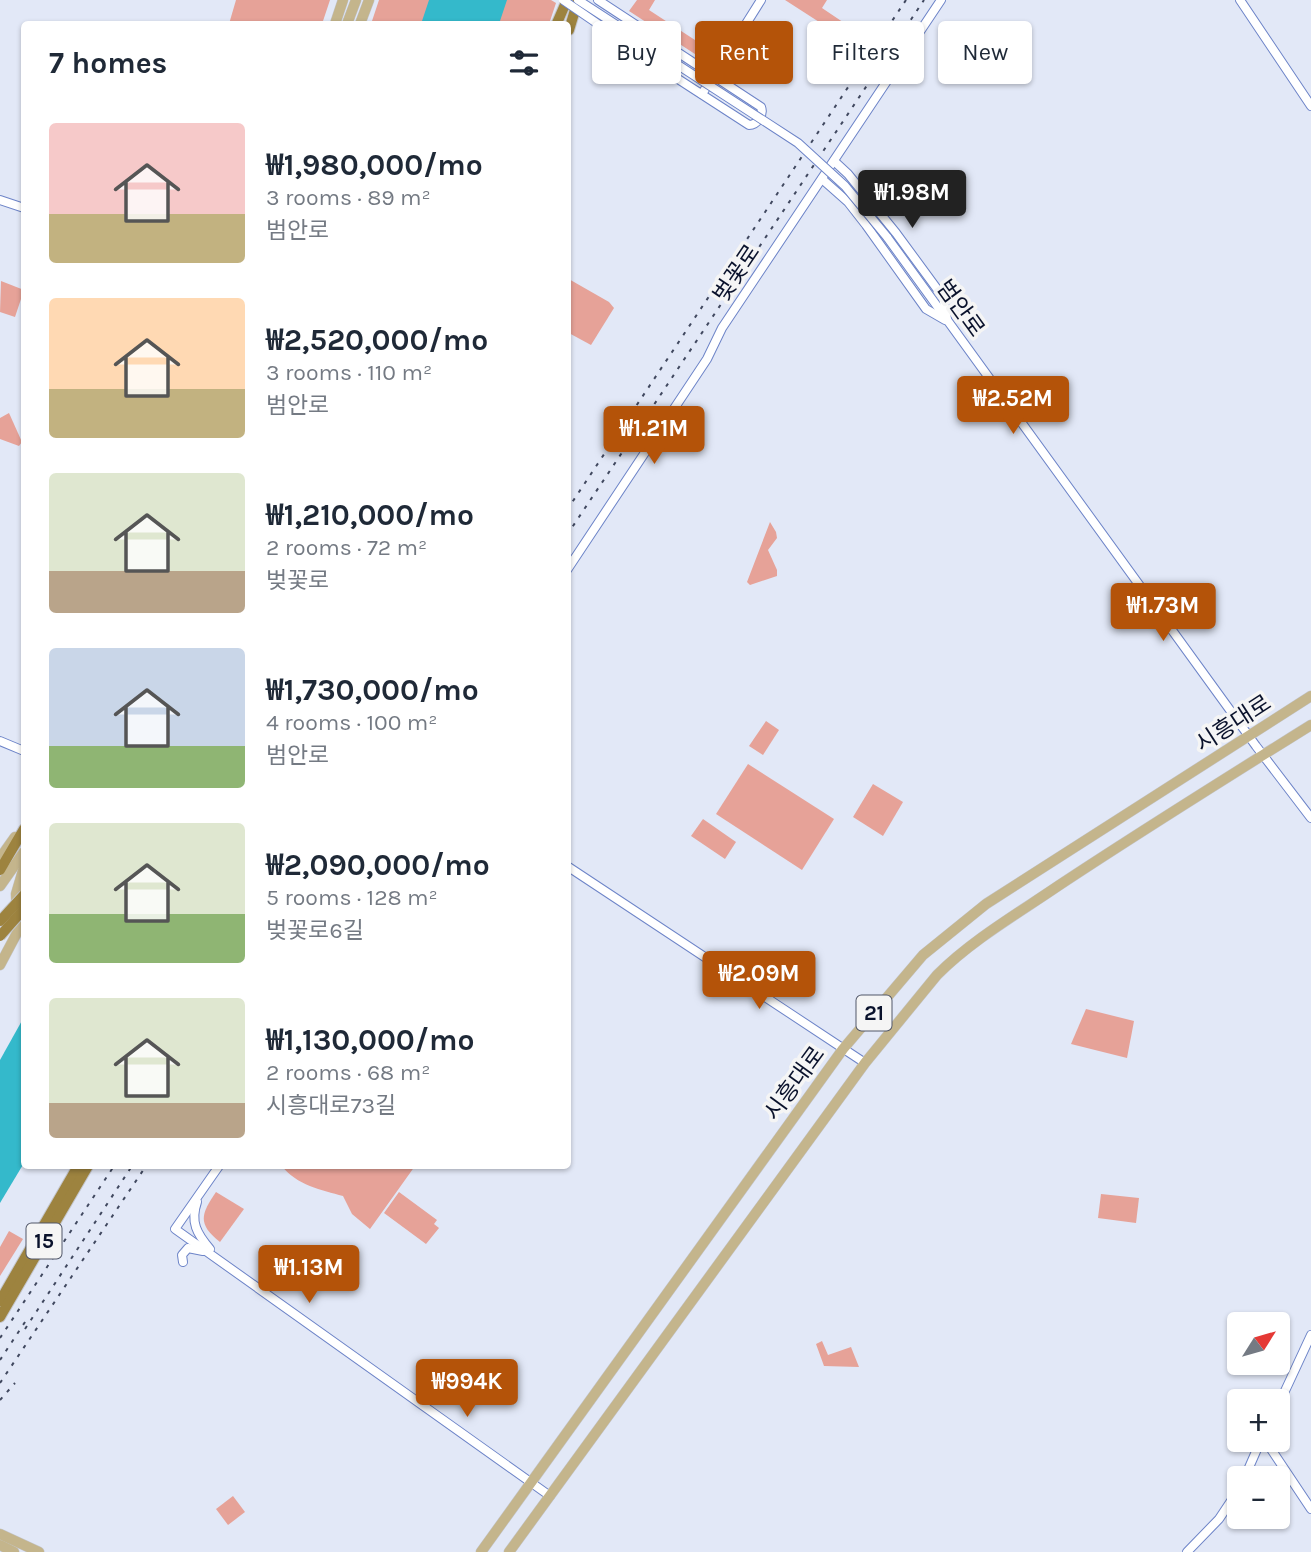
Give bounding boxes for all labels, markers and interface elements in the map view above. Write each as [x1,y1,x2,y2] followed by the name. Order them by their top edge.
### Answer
[592,21,681,84] chip: Buy
[695,21,793,84] chip: Rent
[807,21,924,84] chip: Filters
[938,21,1032,84] chip: New
[505,44,543,82] icon: filters
[49,45,167,81] text: 7 homes
[266,147,483,183] text: ₩1,980,000/mo
[105,151,189,235] icon: home
[855,170,969,230] pin: ₩1.98M
[874,179,950,206] text: ₩1.98M
[266,184,431,211] text: 3 rooms · 89 m²
[266,217,329,244] text: 범안로
[707,239,765,307] street label: 벚꽃로
[931,275,990,342] street label: 범안로
[266,322,488,358] text: ₩2,520,000/mo
[105,326,189,410] icon: home
[266,359,432,386] text: 3 rooms · 110 m²
[956,376,1070,436] pin: ₩2.52M
[973,385,1053,412] text: ₩2.52M
[266,392,329,419] text: 범안로
[597,406,711,466] pin: ₩1.21M
[620,415,688,442] text: ₩1.21M
[266,497,474,533] text: ₩1,210,000/mo
[105,501,189,585] icon: home
[266,534,427,561] text: 2 rooms · 72 m²
[266,567,329,594] text: 벚꽃로
[1106,584,1220,643] pin: ₩1.73M
[1127,592,1199,619] text: ₩1.73M
[266,672,479,708] text: ₩1,730,000/mo
[105,676,189,760] icon: home
[1190,689,1276,758] street label: 시흥대로
[266,709,438,736] text: 4 rooms · 100 m²
[266,742,329,769] text: 범안로
[266,847,490,883] text: ₩2,090,000/mo
[105,851,189,935] icon: home
[266,884,438,911] text: 5 rooms · 128 m²
[266,917,364,944] text: 벚꽃로6길
[702,951,816,1011] pin: ₩2.09M
[718,960,800,987] text: ₩2.09M
[856,996,892,1030] road number: 21
[266,1022,474,1058] text: ₩1,130,000/mo
[105,1026,189,1110] icon: home
[759,1041,830,1125] street label: 시흥대로
[266,1059,430,1086] text: 2 rooms · 68 m²
[266,1092,396,1119] text: 시흥대로73길
[26,1224,61,1258] road number: 15
[252,1246,366,1305] pin: ₩1.13M
[274,1254,344,1281] text: ₩1.13M
[1227,1312,1290,1376] north arrow
[1227,1312,1290,1529] map controls
[418,1360,516,1419] pin: ₩994K
[432,1368,502,1395] text: ₩994K
[1227,1389,1290,1452] button: +
[1227,1466,1290,1529] button: −

